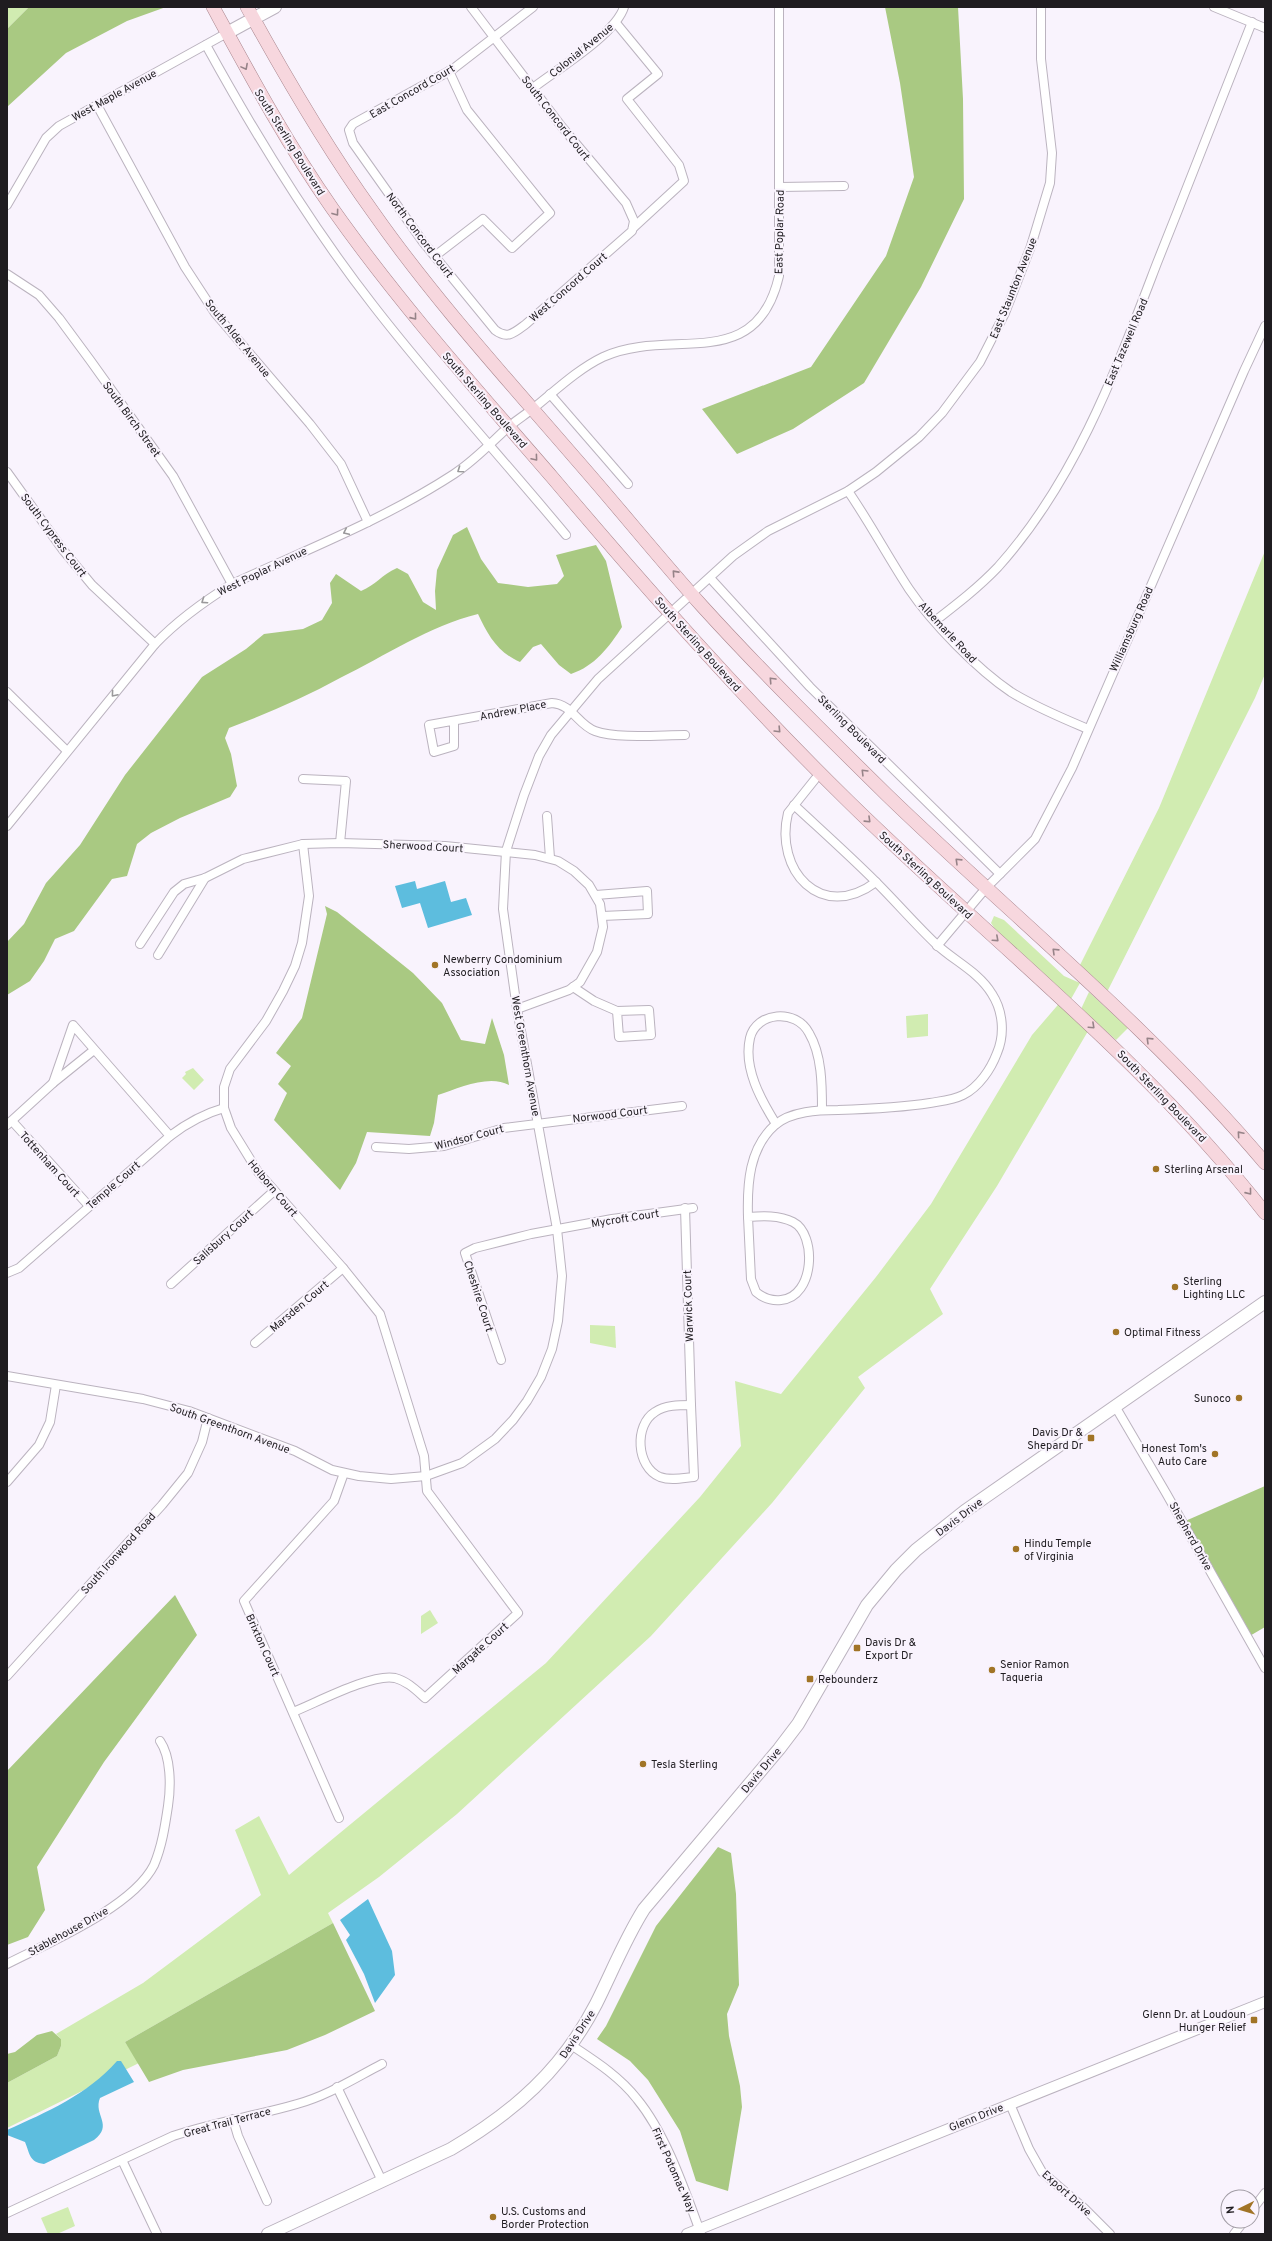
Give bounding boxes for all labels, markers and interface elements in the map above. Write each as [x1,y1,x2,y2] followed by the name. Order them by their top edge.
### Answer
[547,20,617,81] street label: Colonial Avenue
[367,62,458,122] street label: East Concord Court
[241,63,248,70] one-way arrow
[70,67,159,125] street label: West Maple Avenue
[518,73,593,164] street label: South Concord Court
[251,87,328,198] street label: South Sterling Boulevard
[383,190,456,281] street label: North Concord Court
[772,190,788,274] street label: East Poplar Road
[331,209,338,216] one-way arrow
[987,236,1041,341] street label: East Staunton Avenue
[527,250,611,325] street label: West Concord Court
[1102,296,1152,388] street label: East Tazewell Road
[201,297,273,381] street label: South Alder Avenue
[410,312,417,319] one-way arrow
[439,350,530,452] street label: South Sterling Boulevard
[99,379,163,460] street label: South Birch Street
[531,454,538,461] one-way arrow
[457,465,464,473] one-way arrow
[17,491,89,580] street label: South Cypress Court
[342,527,350,535] one-way arrow
[215,544,310,600] street label: West Poplar Avenue
[672,571,679,578] one-way arrow
[1107,585,1157,674] street label: Williamsburg Road
[651,594,744,695] street label: South Sterling Boulevard
[201,596,208,604] one-way arrow
[915,599,979,666] street label: Albemarle Road
[770,677,777,684] one-way arrow
[112,690,119,697] one-way arrow
[814,692,889,767] street label: Sterling Boulevard
[479,698,548,724] street label: Andrew Place
[773,725,781,733] one-way arrow
[861,769,869,777] one-way arrow
[863,815,871,823] one-way arrow
[876,829,975,923] street label: South Sterling Boulevard
[382,838,464,856] street label: Sherwood Court
[955,858,963,866] one-way arrow
[991,934,999,942] one-way arrow
[1052,948,1060,956] one-way arrow
[443,953,562,980] place label: Newberry Condominium Association
[430,960,440,970] marker: Newberry Condominium Association
[508,995,543,1118] street label: West Greenthorn Avenue
[1087,1022,1095,1029] one-way arrow
[1146,1037,1154,1045] one-way arrow
[1114,1048,1209,1146] street label: South Sterling Boulevard
[572,1103,648,1127] street label: Norwood Court
[433,1122,505,1154] street label: Windsor Court
[16,1129,83,1201] street label: Tottenham Court
[1237,1131,1244,1138] one-way arrow
[244,1157,300,1220] street label: Holborn Court
[84,1159,143,1213] street label: Temple Court
[1164,1163,1243,1177] place label: Sterling Arsenal
[1151,1164,1161,1174] marker: Sterling Arsenal
[1244,1187,1251,1194] one-way arrow
[191,1207,257,1269] street label: Salisbury Court
[590,1207,660,1231] street label: Mycroft Court
[460,1259,496,1334] street label: Cheshire Court
[681,1270,697,1342] street label: Warwick Court
[1183,1275,1245,1302] place label: Sterling Lighting LLC
[267,1278,332,1336] street label: Marsden Court
[1170,1282,1180,1292] marker: Sterling Lighting LLC
[1124,1326,1201,1340] place label: Optimal Fitness
[1111,1327,1121,1337] marker: Optimal Fitness
[1194,1392,1231,1406] place label: Sunoco
[1234,1393,1244,1403] marker: Sunoco
[168,1401,292,1457] street label: South Greenthorn Avenue
[1027,1426,1084,1453] place label: Davis Dr & Shepard Dr
[1086,1433,1096,1443] marker: Davis Dr & Shepard Dr
[1141,1442,1207,1469] place label: Honest Tom's Auto Care
[1210,1449,1220,1459] marker: Honest Tom's Auto Care
[933,1496,986,1540] street label: Davis Drive
[1165,1500,1215,1573] street label: Shepherd Drive
[78,1510,159,1597] street label: South Ironwood Road
[1024,1537,1091,1564] place label: Hindu Temple of Virginia
[1011,1544,1021,1554] marker: Hindu Temple of Virginia
[242,1612,282,1679] street label: Brixton Court
[450,1620,512,1678] street label: Margate Court
[865,1636,917,1663] place label: Davis Dr & Export Dr
[852,1643,862,1653] marker: Davis Dr & Export Dr
[1000,1658,1069,1685] place label: Senior Ramon Taqueria
[987,1665,997,1675] marker: Senior Ramon Taqueria
[818,1673,878,1687] place label: Rebounderz
[805,1674,815,1684] marker: Rebounderz
[739,1745,785,1796] street label: Davis Drive
[651,1758,718,1772] place label: Tesla Sterling
[638,1759,648,1769] marker: Tesla Sterling
[26,1904,111,1960] street label: Stablehouse Drive
[557,2007,599,2062] street label: Davis Drive
[1142,2008,1246,2035] place label: Glenn Dr. at Loudoun Hunger Relief
[1249,2015,1259,2025] marker: Glenn Dr. at Loudoun Hunger Relief
[947,2101,1006,2135] street label: Glenn Drive
[182,2105,272,2141] street label: Great Trail Terrace
[648,2126,698,2215] street label: First Potomac Way
[1039,2168,1094,2220] street label: Export Drive
[1220,2189,1260,2229] north arrow
[501,2205,589,2232] place label: U.S. Customs and Border Protection
[1224,2205,1238,2214] text: N
[488,2212,498,2222] marker: U.S. Customs and Border Protection

